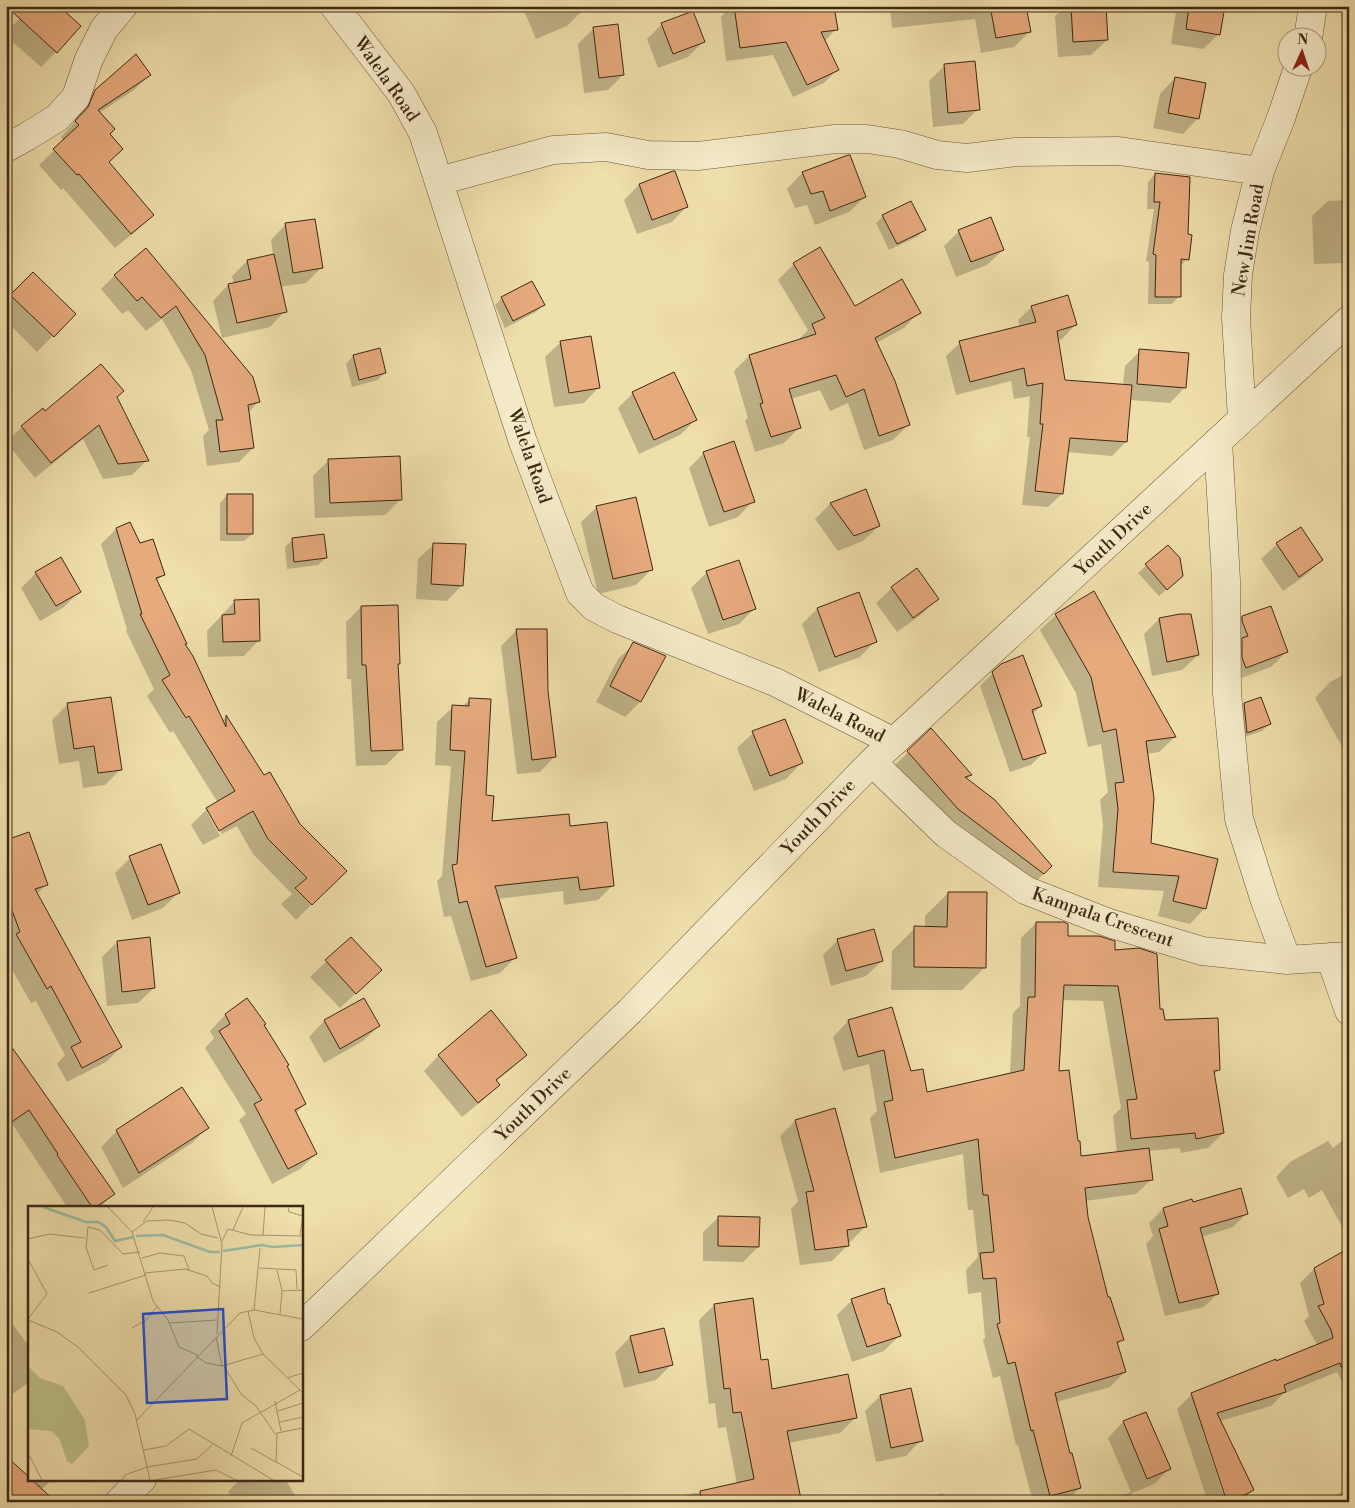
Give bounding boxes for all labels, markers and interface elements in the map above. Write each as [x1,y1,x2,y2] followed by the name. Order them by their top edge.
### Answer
[1278,28,1328,78] north arrow
[348,31,425,127] street label: Walela Road
[1297,31,1309,49] text: N
[1227,181,1270,298] street label: New Jim Road
[502,405,557,507] street label: Walela Road
[1069,498,1157,582] street label: Youth Drive
[790,682,890,748] street label: Walela Road
[775,774,861,861] street label: Youth Drive
[1029,882,1177,953] street label: Kampala Crescent
[490,1062,576,1147] street label: Youth Drive
[28,1206,302,1480] inset map

